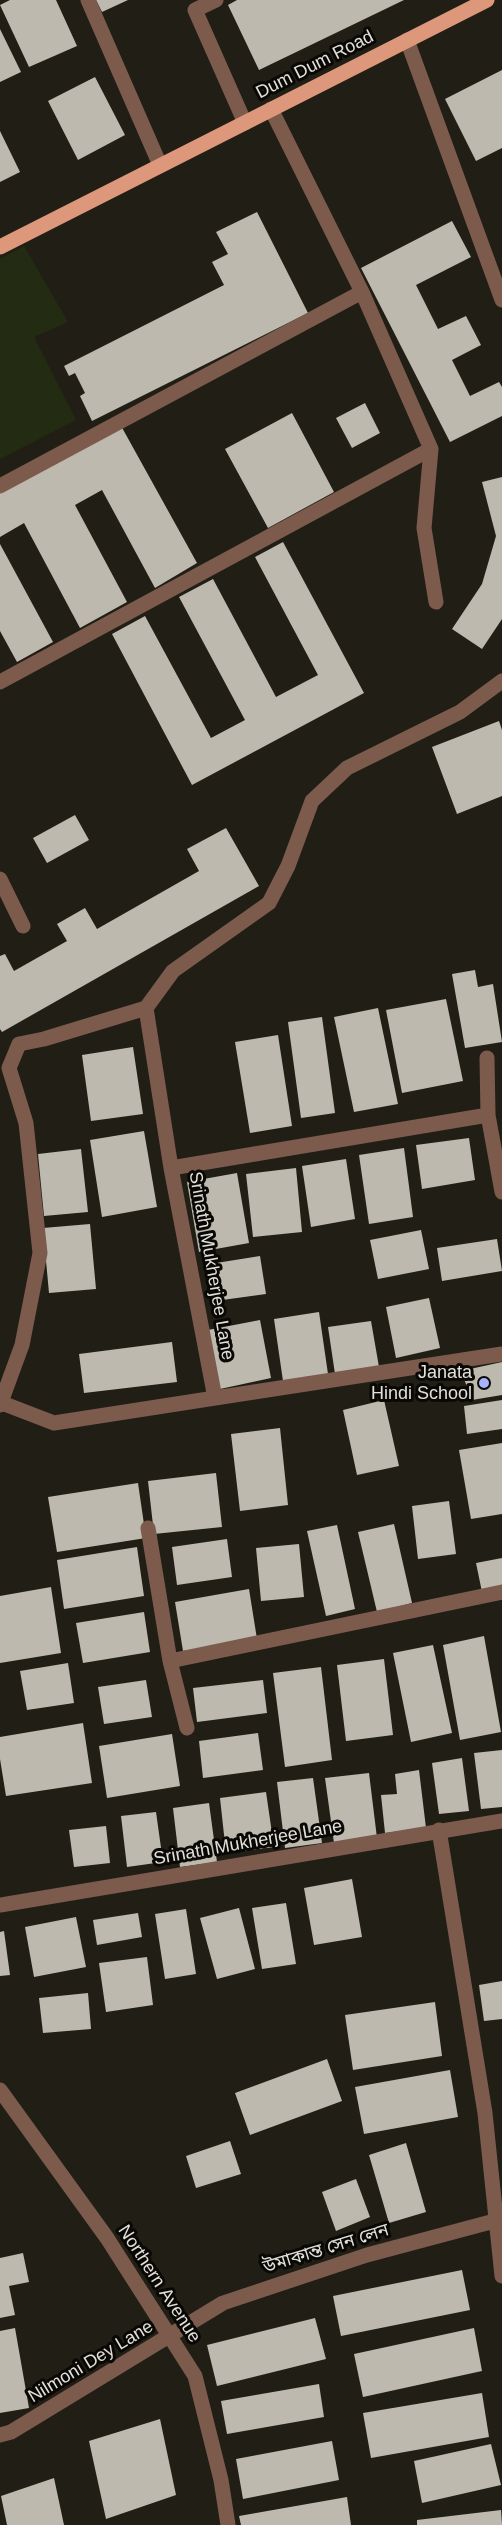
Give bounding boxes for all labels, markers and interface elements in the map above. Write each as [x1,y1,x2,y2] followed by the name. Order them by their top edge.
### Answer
[253,26,377,104] street label: Dum Dum Road
[184,1170,238,1362] street label: Srinath Mukherjee Lane
[371,1362,472,1404] place label: Janata Hindi School
[477,1376,491,1390] marker: Janata Hindi School
[152,1816,344,1870] street label: Srinath Mukherjee Lane
[260,2220,392,2278] street label: উমাকান্ত সেন লেন
[113,2221,205,2347] street label: Northern Avenue
[25,2316,157,2408] street label: Nilmoni Dey Lane

